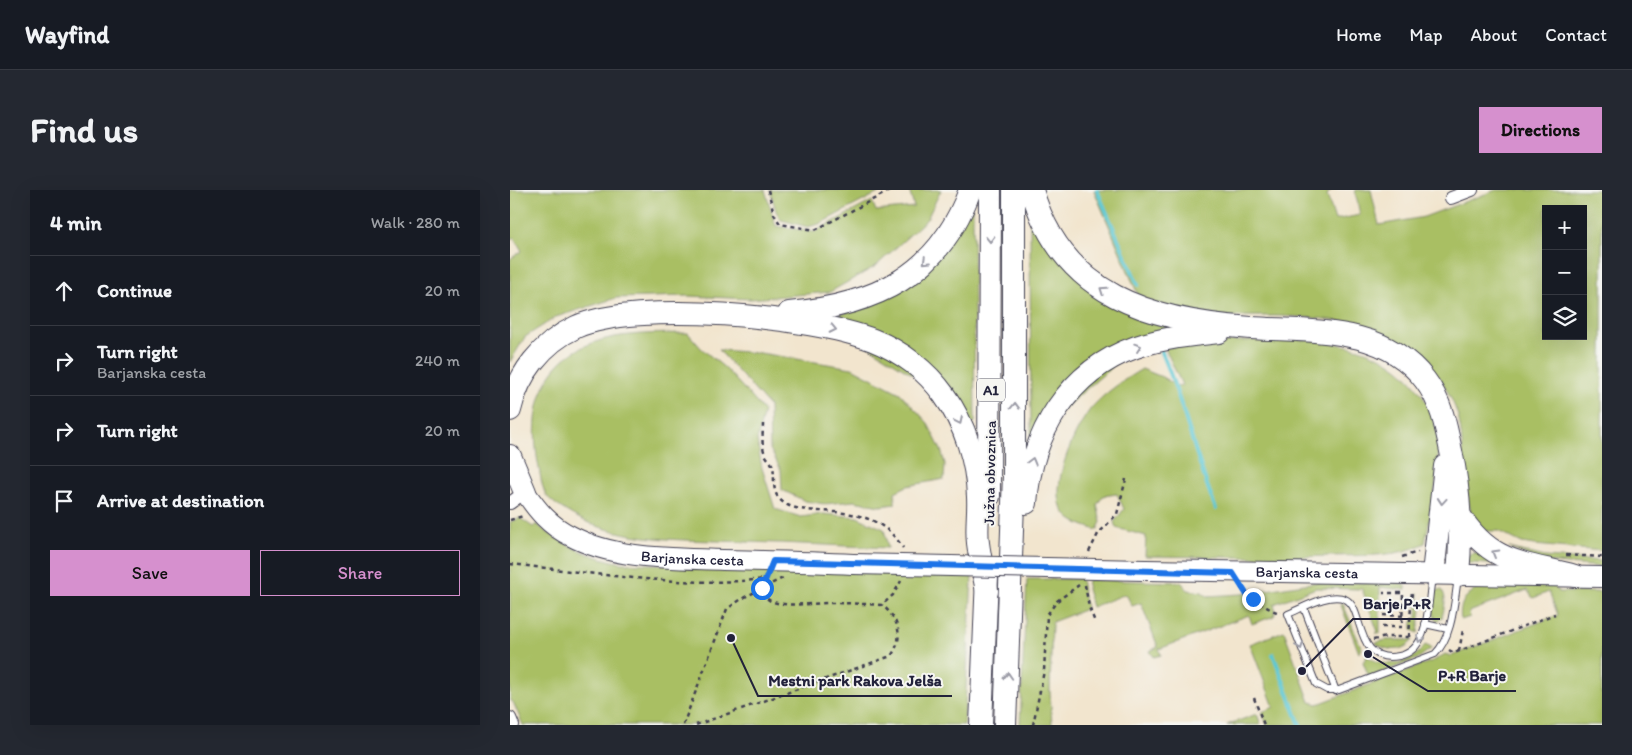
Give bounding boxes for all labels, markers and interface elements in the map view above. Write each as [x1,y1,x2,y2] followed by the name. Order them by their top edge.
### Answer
[25,20,109,49] text: Wayfind
[1336,24,1382,46] text: Home
[1410,24,1443,46] text: Map
[1471,24,1517,46] text: About
[1545,24,1607,46] text: Contact
[1479,107,1602,153] button: Directions
[30,109,138,151] text: Find us
[1542,205,1587,340] map controls
[1542,205,1587,250] button: +
[50,210,102,235] text: 4 min
[371,213,460,232] text: Walk · 280 m
[985,235,996,243] one-way arrow
[1542,250,1587,295] button: −
[923,255,932,264] one-way arrow
[50,277,78,305] icon: ahead
[97,279,172,302] text: Continue
[425,281,460,300] text: 20 m
[1099,287,1108,296] one-way arrow
[1542,295,1587,340] button: layers
[829,323,838,333] one-way arrow
[97,340,178,363] text: Turn right
[1133,343,1142,353] one-way arrow
[50,347,78,375] icon: right
[415,351,460,370] text: 240 m
[97,363,206,382] text: Barjanska cesta
[977,378,1005,402] road number: A1
[1010,402,1020,410] one-way arrow
[953,416,963,425] one-way arrow
[50,417,78,445] icon: right
[97,419,178,442] text: Turn right
[980,420,1000,526] street label: Južna obvoznica
[425,421,460,440] text: 20 m
[1027,458,1037,466] one-way arrow
[50,487,78,515] icon: arrive
[97,489,264,512] text: Arrive at destination
[1436,497,1447,505] one-way arrow
[640,547,744,569] street label: Barjanska cesta
[1492,549,1501,559] one-way arrow
[50,550,250,596] button: Save
[260,550,460,596] button: Share
[1256,563,1359,582] street label: Barjanska cesta
[751,577,774,600] route start
[1242,588,1265,611] route end
[1353,588,1440,619] callout: Barje P+R
[1363,594,1431,614] text: Barje P+R
[1416,634,1427,643] one-way arrow
[1294,641,1304,650] one-way arrow
[1428,660,1516,691] callout: P+R Barje
[758,665,952,696] callout: Mestni park Rakova Jelša
[1438,666,1506,686] text: P+R Barje
[768,671,942,691] text: Mestni park Rakova Jelša
[1002,672,1013,680] one-way arrow

